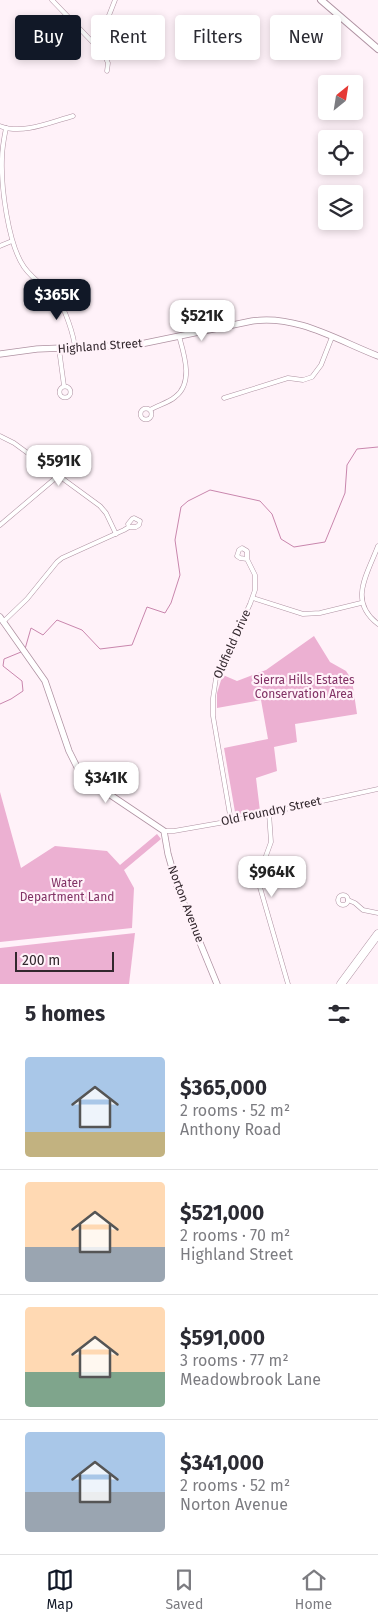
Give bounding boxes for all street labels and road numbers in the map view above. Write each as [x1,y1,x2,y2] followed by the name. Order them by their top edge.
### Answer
[57,336,143,356] street label: Highland Street
[210,607,254,681] street label: Oldfield Drive
[220,793,323,828] street label: Old Foundry Street
[165,864,207,944] street label: Norton Avenue

